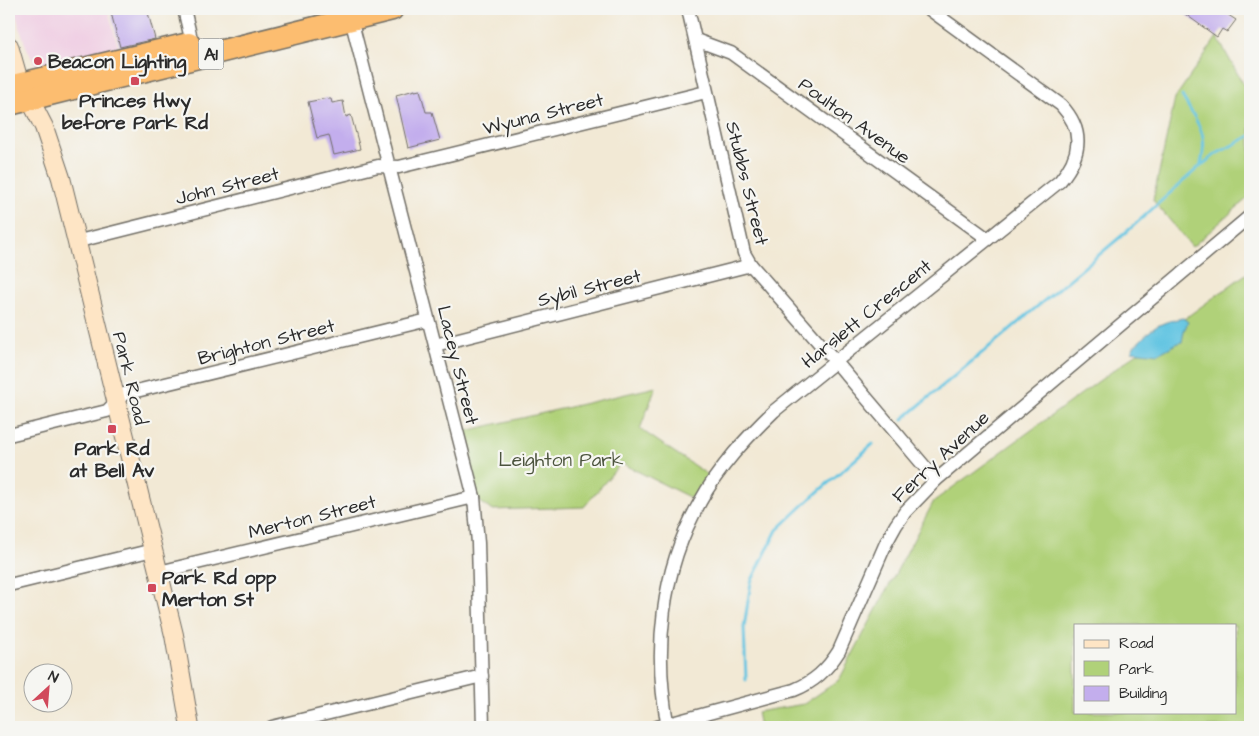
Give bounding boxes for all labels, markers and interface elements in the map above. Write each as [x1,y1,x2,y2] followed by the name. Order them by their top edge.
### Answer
[198,39,224,70] road number: A1
[48,49,187,77] place label: Beacon Lighting
[32,55,44,67] marker: Beacon Lighting
[793,71,916,171] street label: Poulton Avenue
[129,75,141,87] marker: Princes Hwy before Park Rd
[480,86,607,143] street label: Wyuna Street
[62,88,208,137] place label: Princes Hwy before Park Rd
[718,119,775,248] street label: Stubbs Street
[173,160,282,212] street label: John Street
[796,253,938,375] street label: Harslett Crescent
[535,263,644,315] street label: Sybil Street
[429,303,485,428] street label: Lacey Street
[195,312,338,373] street label: Brighton Street
[105,329,154,428] street label: Park Road
[886,405,996,510] street label: Ferry Avenue
[106,423,118,435] marker: Park Rd at Bell Av
[69,436,154,485] place label: Park Rd at Bell Av
[499,447,624,475] park label: Leighton Park
[246,488,379,546] street label: Merton Street
[162,565,277,614] place label: Park Rd opp Merton St
[146,582,158,594] marker: Park Rd opp Merton St
[1074,624,1236,714] legend
[1119,633,1154,654] text: Road
[1119,659,1154,680] text: Park
[22,664,72,714] north arrow
[45,666,62,688] text: N
[1119,683,1167,705] text: Building

